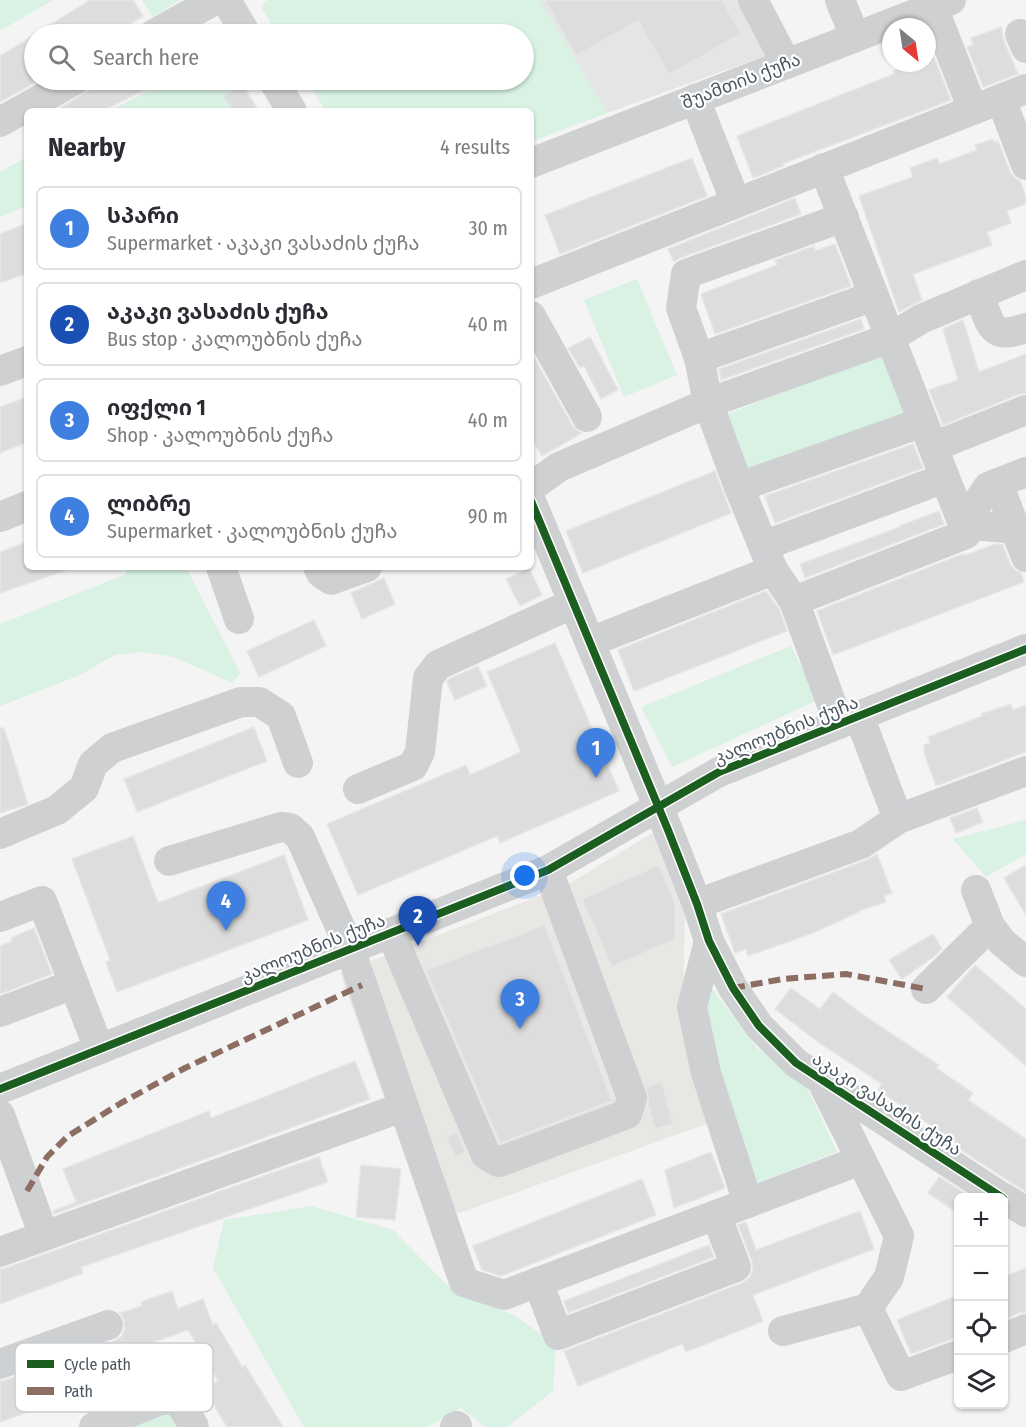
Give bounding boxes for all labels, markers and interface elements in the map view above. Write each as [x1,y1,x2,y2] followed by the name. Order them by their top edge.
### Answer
[882,18,936,72] north arrow
[24,24,534,90] search box
[45,41,78,74] icon: search
[93,44,199,71] text: Search here
[678,48,804,114] street label: შუამთის ქუჩა
[48,132,125,163] text: Nearby
[440,135,510,159] text: 4 results
[107,202,179,229] text: სპარი
[65,216,74,240] text: 1
[468,216,508,240] text: 30 m
[107,231,419,255] text: Supermarket · აკაკი ვასაძის ქუჩა
[107,298,329,325] text: აკაკი ვასაძის ქუჩა
[65,312,74,336] text: 2
[468,312,508,336] text: 40 m
[107,327,362,351] text: Bus stop · კალოუბნის ქუჩა
[107,394,206,421] text: იფქლი 1
[65,408,74,432] text: 3
[468,408,508,432] text: 40 m
[107,423,334,447] text: Shop · კალოუბნის ქუჩა
[107,490,191,517] text: ლიბრე
[64,504,75,528] text: 4
[468,504,508,528] text: 90 m
[107,519,398,543] text: Supermarket · კალოუბნის ქუჩა
[710,691,862,769] street label: კალოუბნის ქუჩა
[576,728,616,778] pin: 1
[510,861,539,890] your location
[206,882,246,931] pin: 4
[398,896,438,946] pin: 2
[237,909,389,987] street label: კალოუბნის ქუჩა
[500,980,540,1029] pin: 3
[808,1047,966,1161] street label: აკაკი ვასაძის ქუჩა
[954,1193,1008,1409] map controls
[954,1193,1008,1247] button: +
[954,1247,1008,1301] button: −
[954,1301,1008,1355] button: locate
[15,1343,213,1412] legend
[64,1355,131,1374] text: Cycle path
[954,1355,1008,1409] button: layers
[64,1382,93,1401] text: Path

